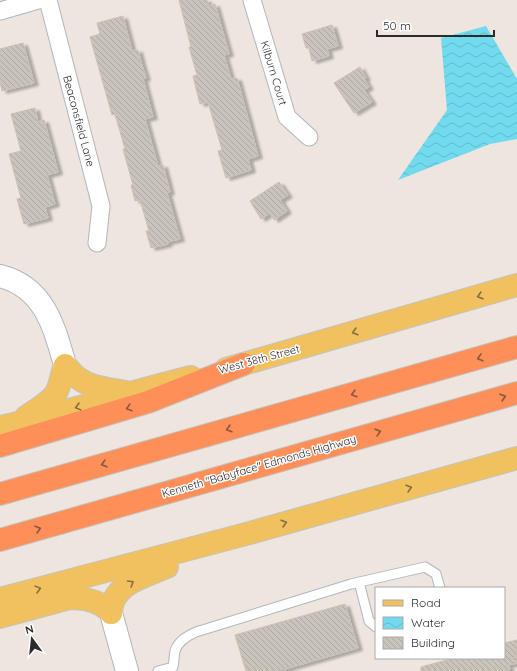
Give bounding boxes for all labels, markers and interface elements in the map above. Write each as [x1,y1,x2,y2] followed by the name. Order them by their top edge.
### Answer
[377,12,494,38] scale bar
[383,18,411,33] text: 50 m
[258,39,291,107] street label: Kilburn Court
[60,74,98,168] street label: Beaconsfield Lane
[476,291,483,300] one-way arrow
[352,328,358,336] one-way arrow
[217,341,301,377] street label: West 38th Street
[476,353,483,362] one-way arrow
[351,389,358,397] one-way arrow
[499,393,506,402] one-way arrow
[75,403,82,411] one-way arrow
[126,403,133,412] one-way arrow
[226,424,233,433] one-way arrow
[374,428,381,437] one-way arrow
[160,432,358,500] street label: Kenneth "Babyface" Edmonds Highway
[101,460,108,468] one-way arrow
[405,484,412,493] one-way arrow
[280,519,287,528] one-way arrow
[34,525,41,534] one-way arrow
[127,580,134,587] one-way arrow
[34,585,41,594] one-way arrow
[375,587,505,659] legend
[411,595,441,610] text: Road
[411,615,446,630] text: Water
[12,619,52,659] north arrow
[24,622,35,637] text: N
[411,635,455,650] text: Building

